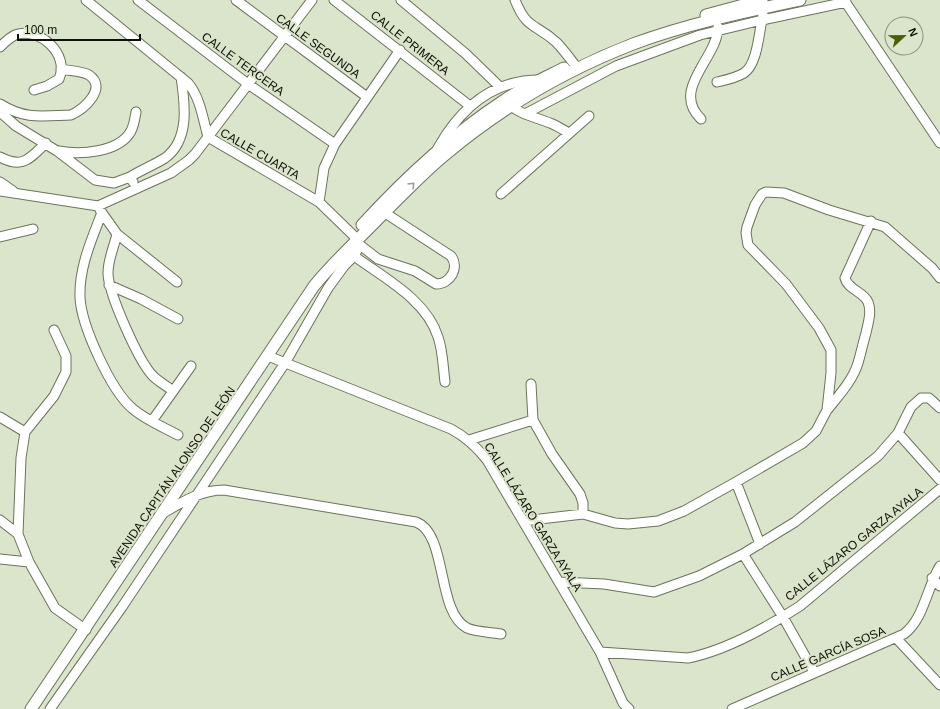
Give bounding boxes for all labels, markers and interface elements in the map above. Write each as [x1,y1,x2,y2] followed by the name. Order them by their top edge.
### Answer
[368,8,452,78] street label: CALLE PRIMERA
[273,11,363,81] street label: CALLE SEGUNDA
[18,16,140,42] scale bar
[884,16,924,56] north arrow
[24,23,57,37] text: 100 m
[906,26,920,38] text: N
[199,29,287,99] street label: CALLE TERCERA
[218,126,302,182] street label: CALLE CUARTA
[407,183,415,190] one-way arrow
[105,383,238,570] street label: AVENIDA CAPITÁN ALONSO DE LEÓN
[481,439,586,594] street label: CALLE LÁZARO GARZA AYALA
[782,483,926,604] street label: CALLE LÁZARO GARZA AYALA
[768,623,888,685] street label: CALLE GARCÍA SOSA

